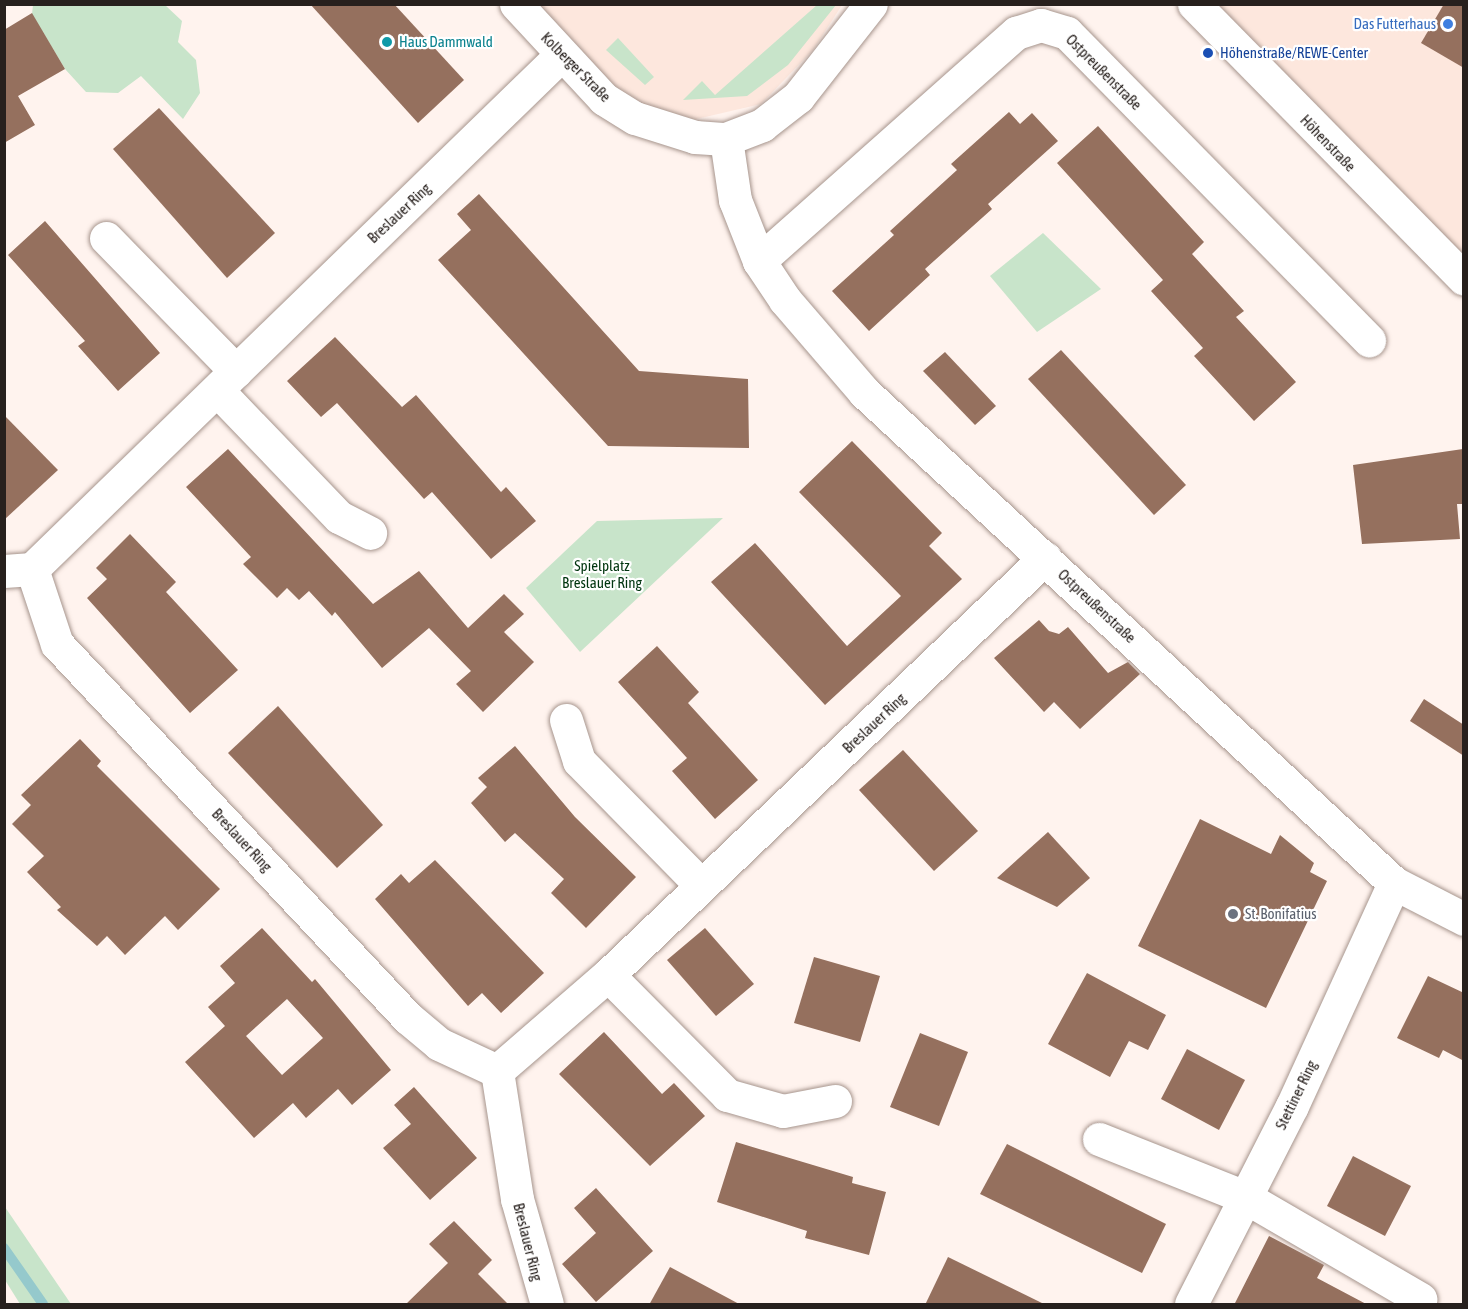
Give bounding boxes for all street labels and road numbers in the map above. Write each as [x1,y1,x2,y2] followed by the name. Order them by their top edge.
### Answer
[537,28,615,106] street label: Kolberger Straße
[1062,30,1146,114] street label: Ostpreußenstraße
[1297,111,1359,175] street label: Höhenstraße
[364,179,434,247] street label: Breslauer Ring
[1054,565,1140,647] street label: Ostpreußenstraße
[839,689,909,757] street label: Breslauer Ring
[208,805,276,875] street label: Breslauer Ring
[1272,1058,1320,1132] street label: Stettiner Ring
[510,1201,546,1283] street label: Breslauer Ring

